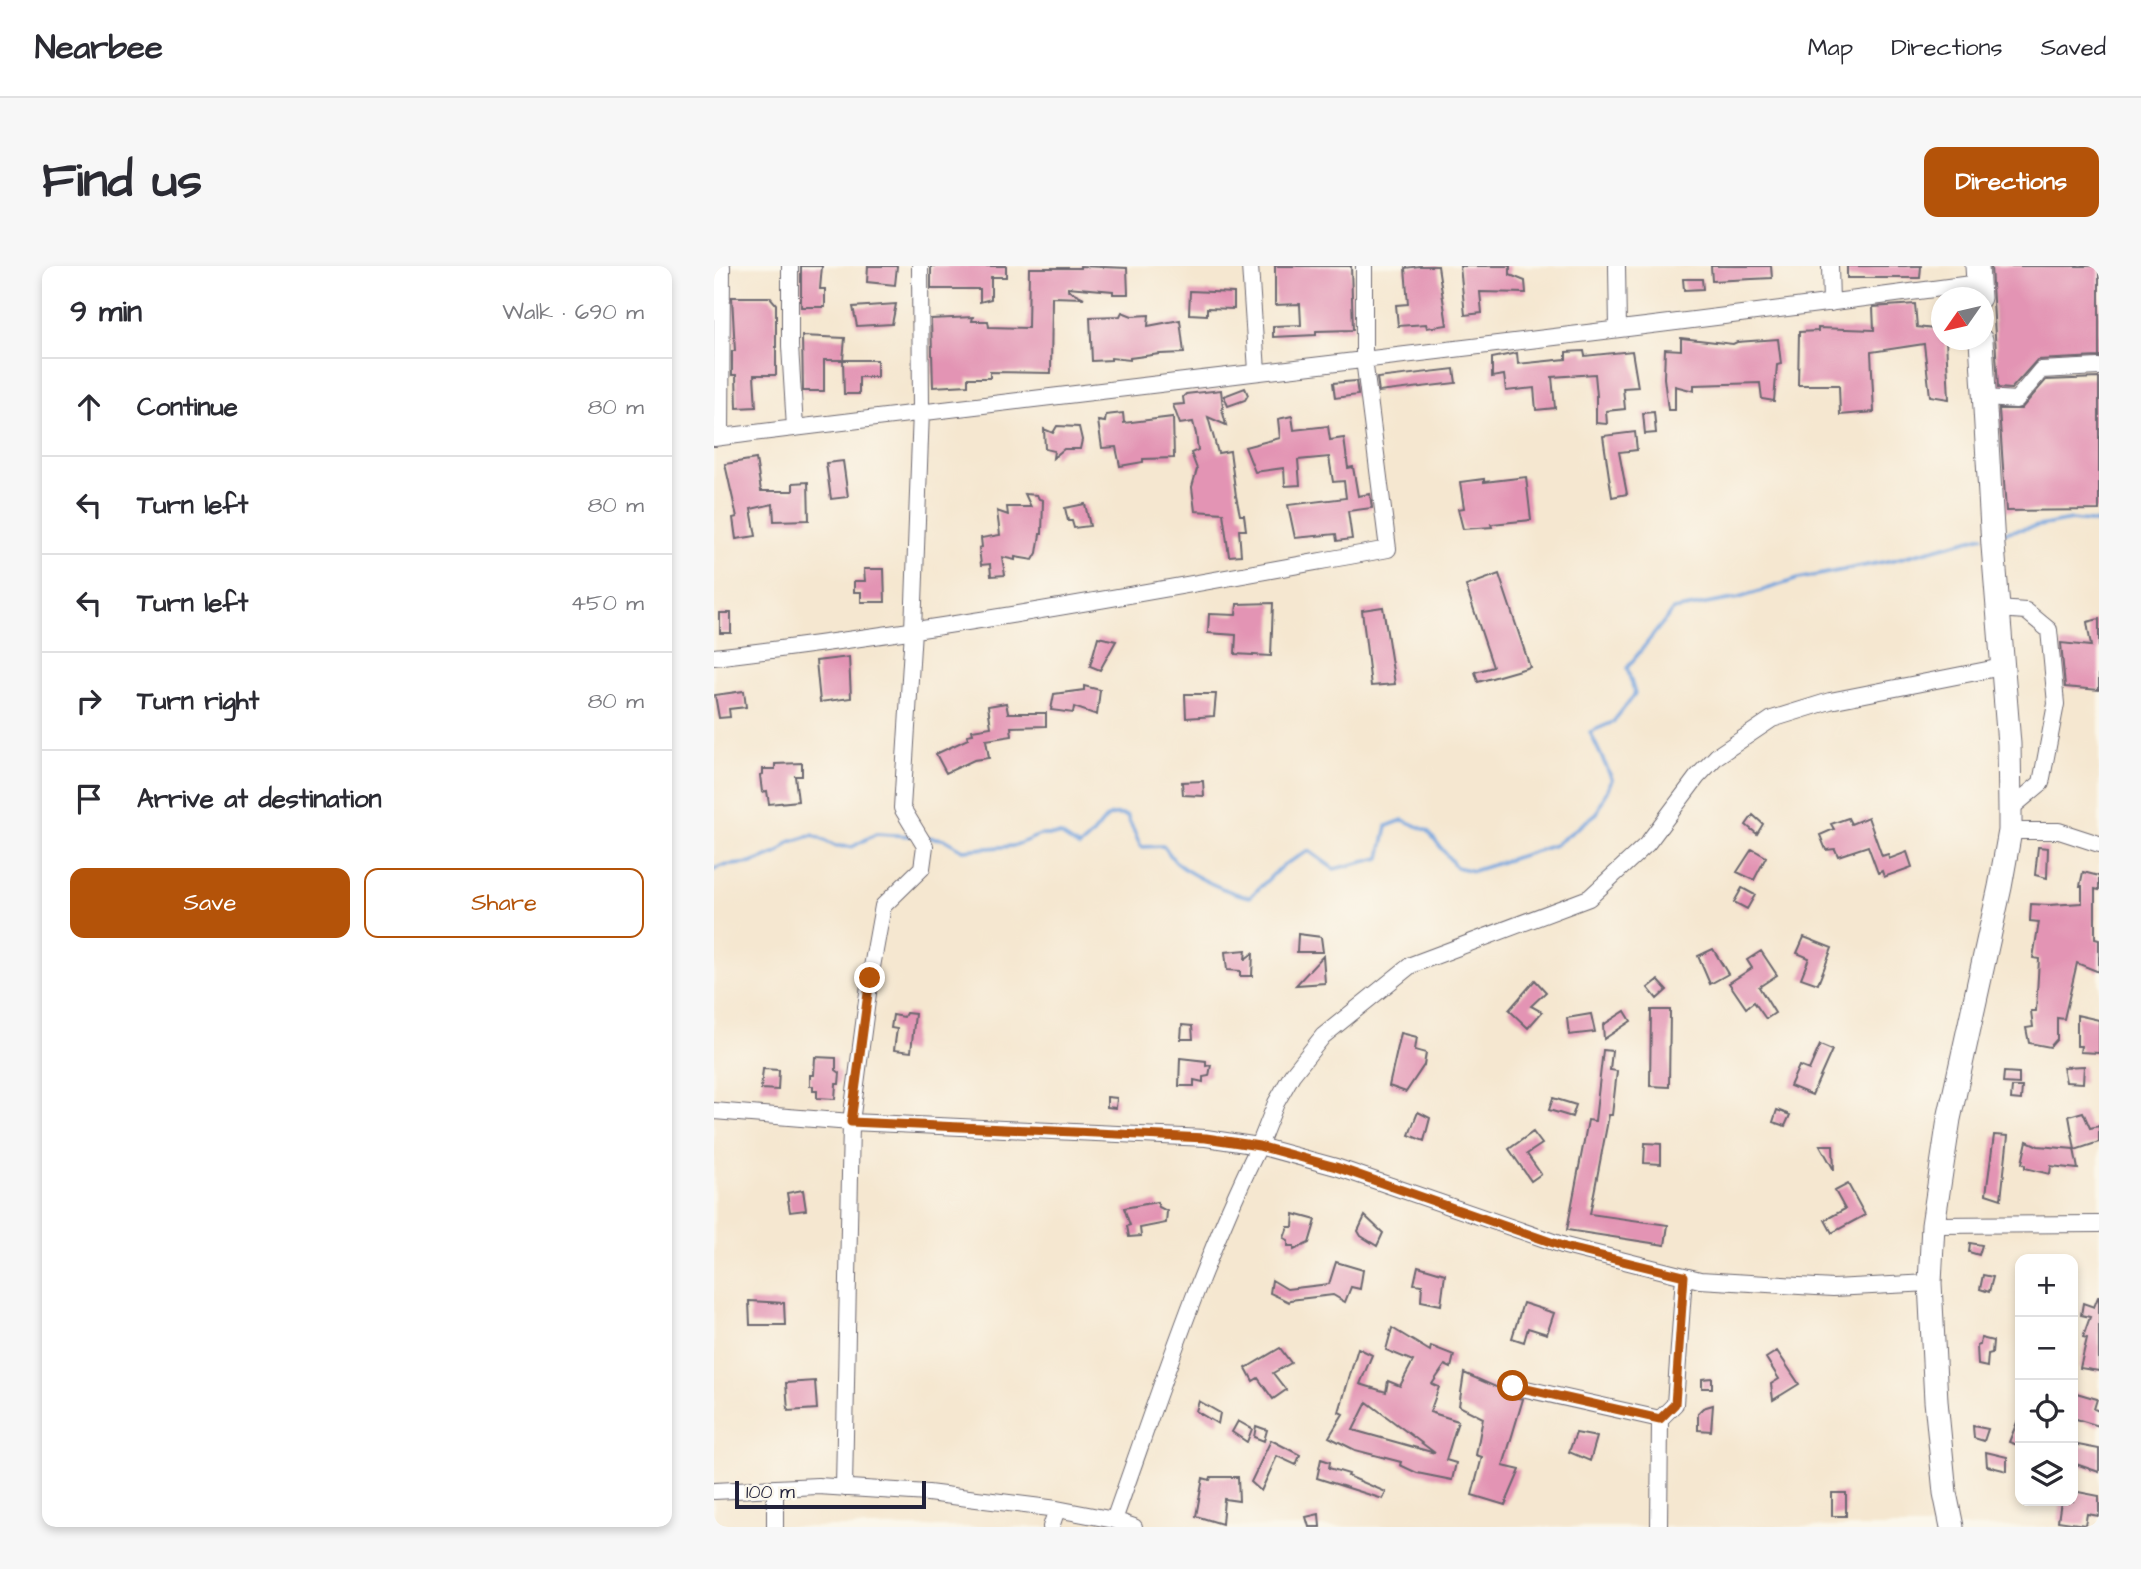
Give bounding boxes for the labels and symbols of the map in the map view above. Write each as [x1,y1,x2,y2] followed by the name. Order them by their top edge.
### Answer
[1931,287,1994,350] north arrow
[854,962,885,993] route end
[1497,1370,1528,1401] route start
[735,1478,926,1510] scale bar

